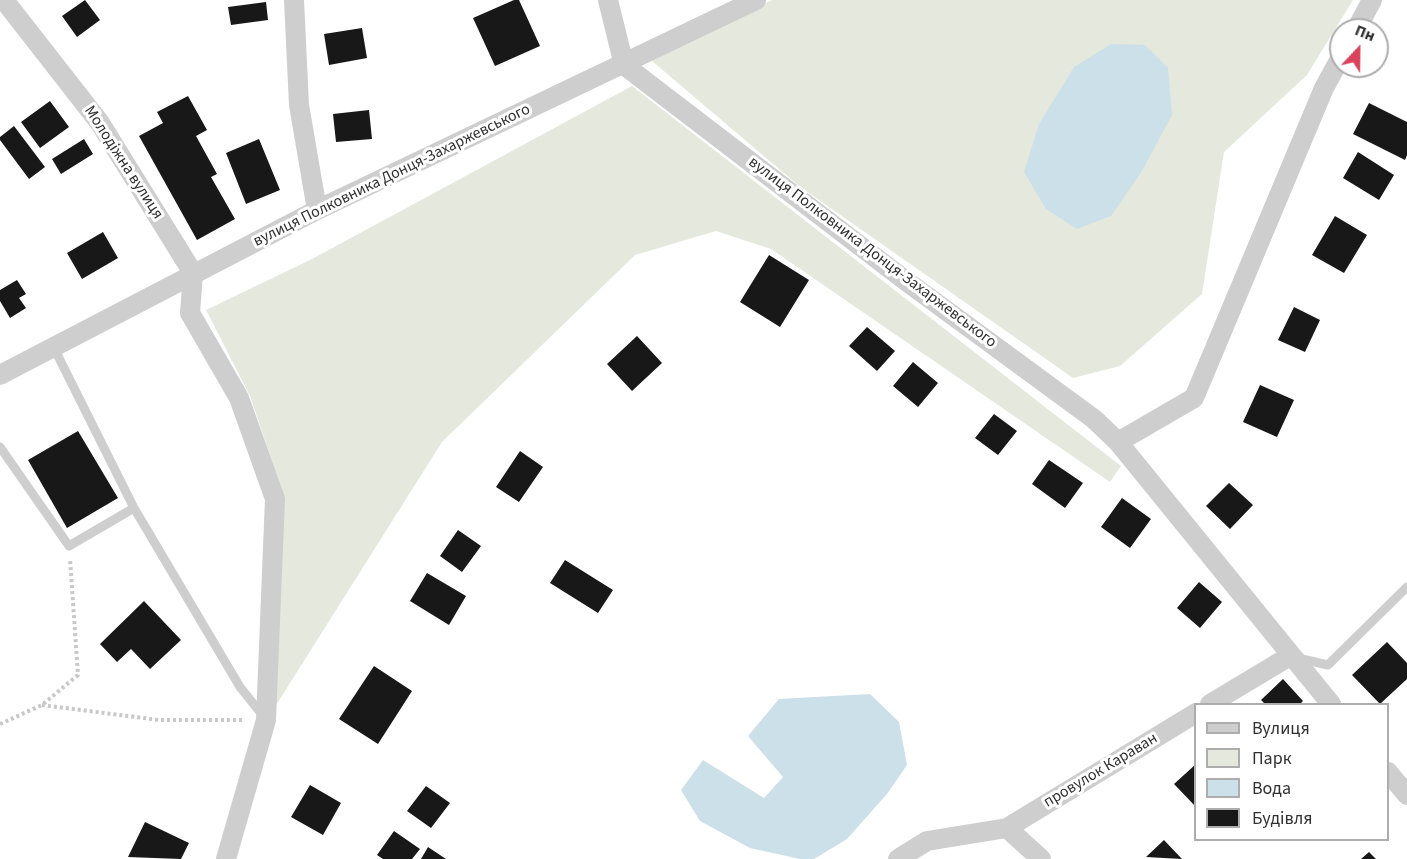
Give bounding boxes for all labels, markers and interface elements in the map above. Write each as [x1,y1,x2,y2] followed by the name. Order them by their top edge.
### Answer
[1329,18,1389,78] north arrow
[1352,19,1378,47] text: Пн
[250,100,534,252] street label: вулиця Полковника Донця-Захаржевського
[79,103,167,223] street label: Молодіжна вулиця
[744,153,1000,353] street label: вулиця Полковника Донця-Захаржевського
[1194,703,1389,841] legend
[1252,716,1310,741] text: Вулиця
[1041,729,1161,813] street label: провулок Караван
[1252,746,1292,771] text: Парк
[1252,776,1291,801] text: Вода
[1252,806,1312,831] text: Будівля

